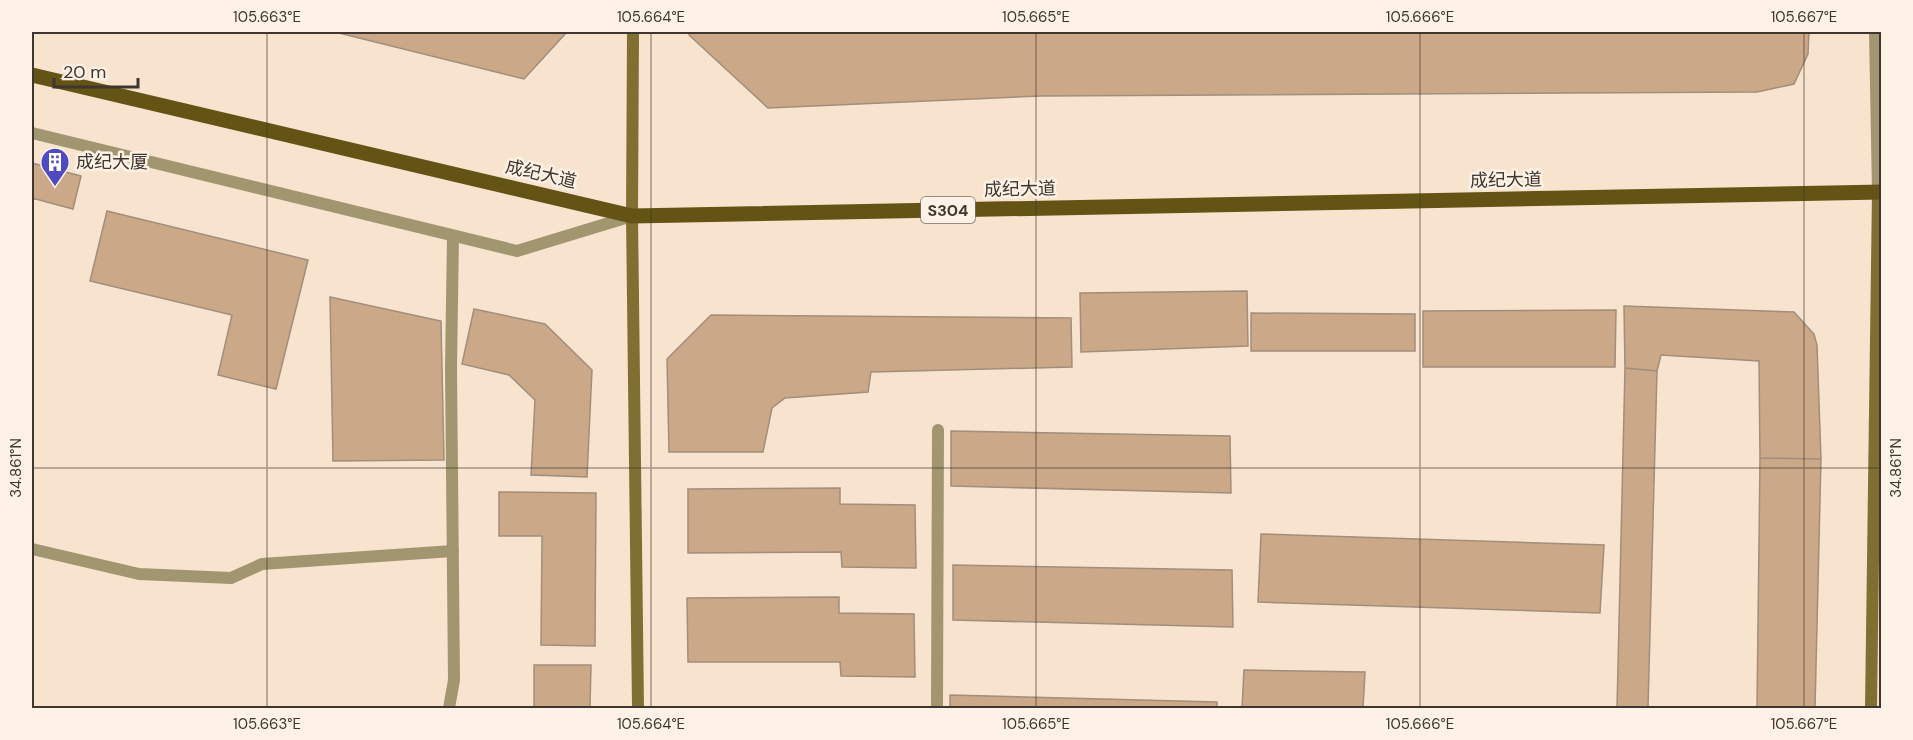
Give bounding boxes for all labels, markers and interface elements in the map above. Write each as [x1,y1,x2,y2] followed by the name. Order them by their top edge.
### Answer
[233,7,301,27] text: 105.663°E
[617,7,685,27] text: 105.664°E
[1002,7,1070,27] text: 105.665°E
[1386,7,1454,27] text: 105.666°E
[1771,7,1837,27] text: 105.667°E
[54,51,138,89] scale bar
[63,60,106,84] text: 20 m
[39,146,71,188] building icon: 成纪大厦
[76,150,148,174] place label: 成纪大厦
[503,154,579,194] street label: 成纪大道
[1470,167,1542,193] street label: 成纪大道
[984,176,1056,202] street label: 成纪大道
[921,197,975,223] road number: S304
[6,438,26,498] text: 34.861°N
[1886,438,1906,498] text: 34.861°N
[233,714,301,734] text: 105.663°E
[617,714,685,734] text: 105.664°E
[1002,714,1070,734] text: 105.665°E
[1386,714,1454,734] text: 105.666°E
[1771,714,1837,734] text: 105.667°E

